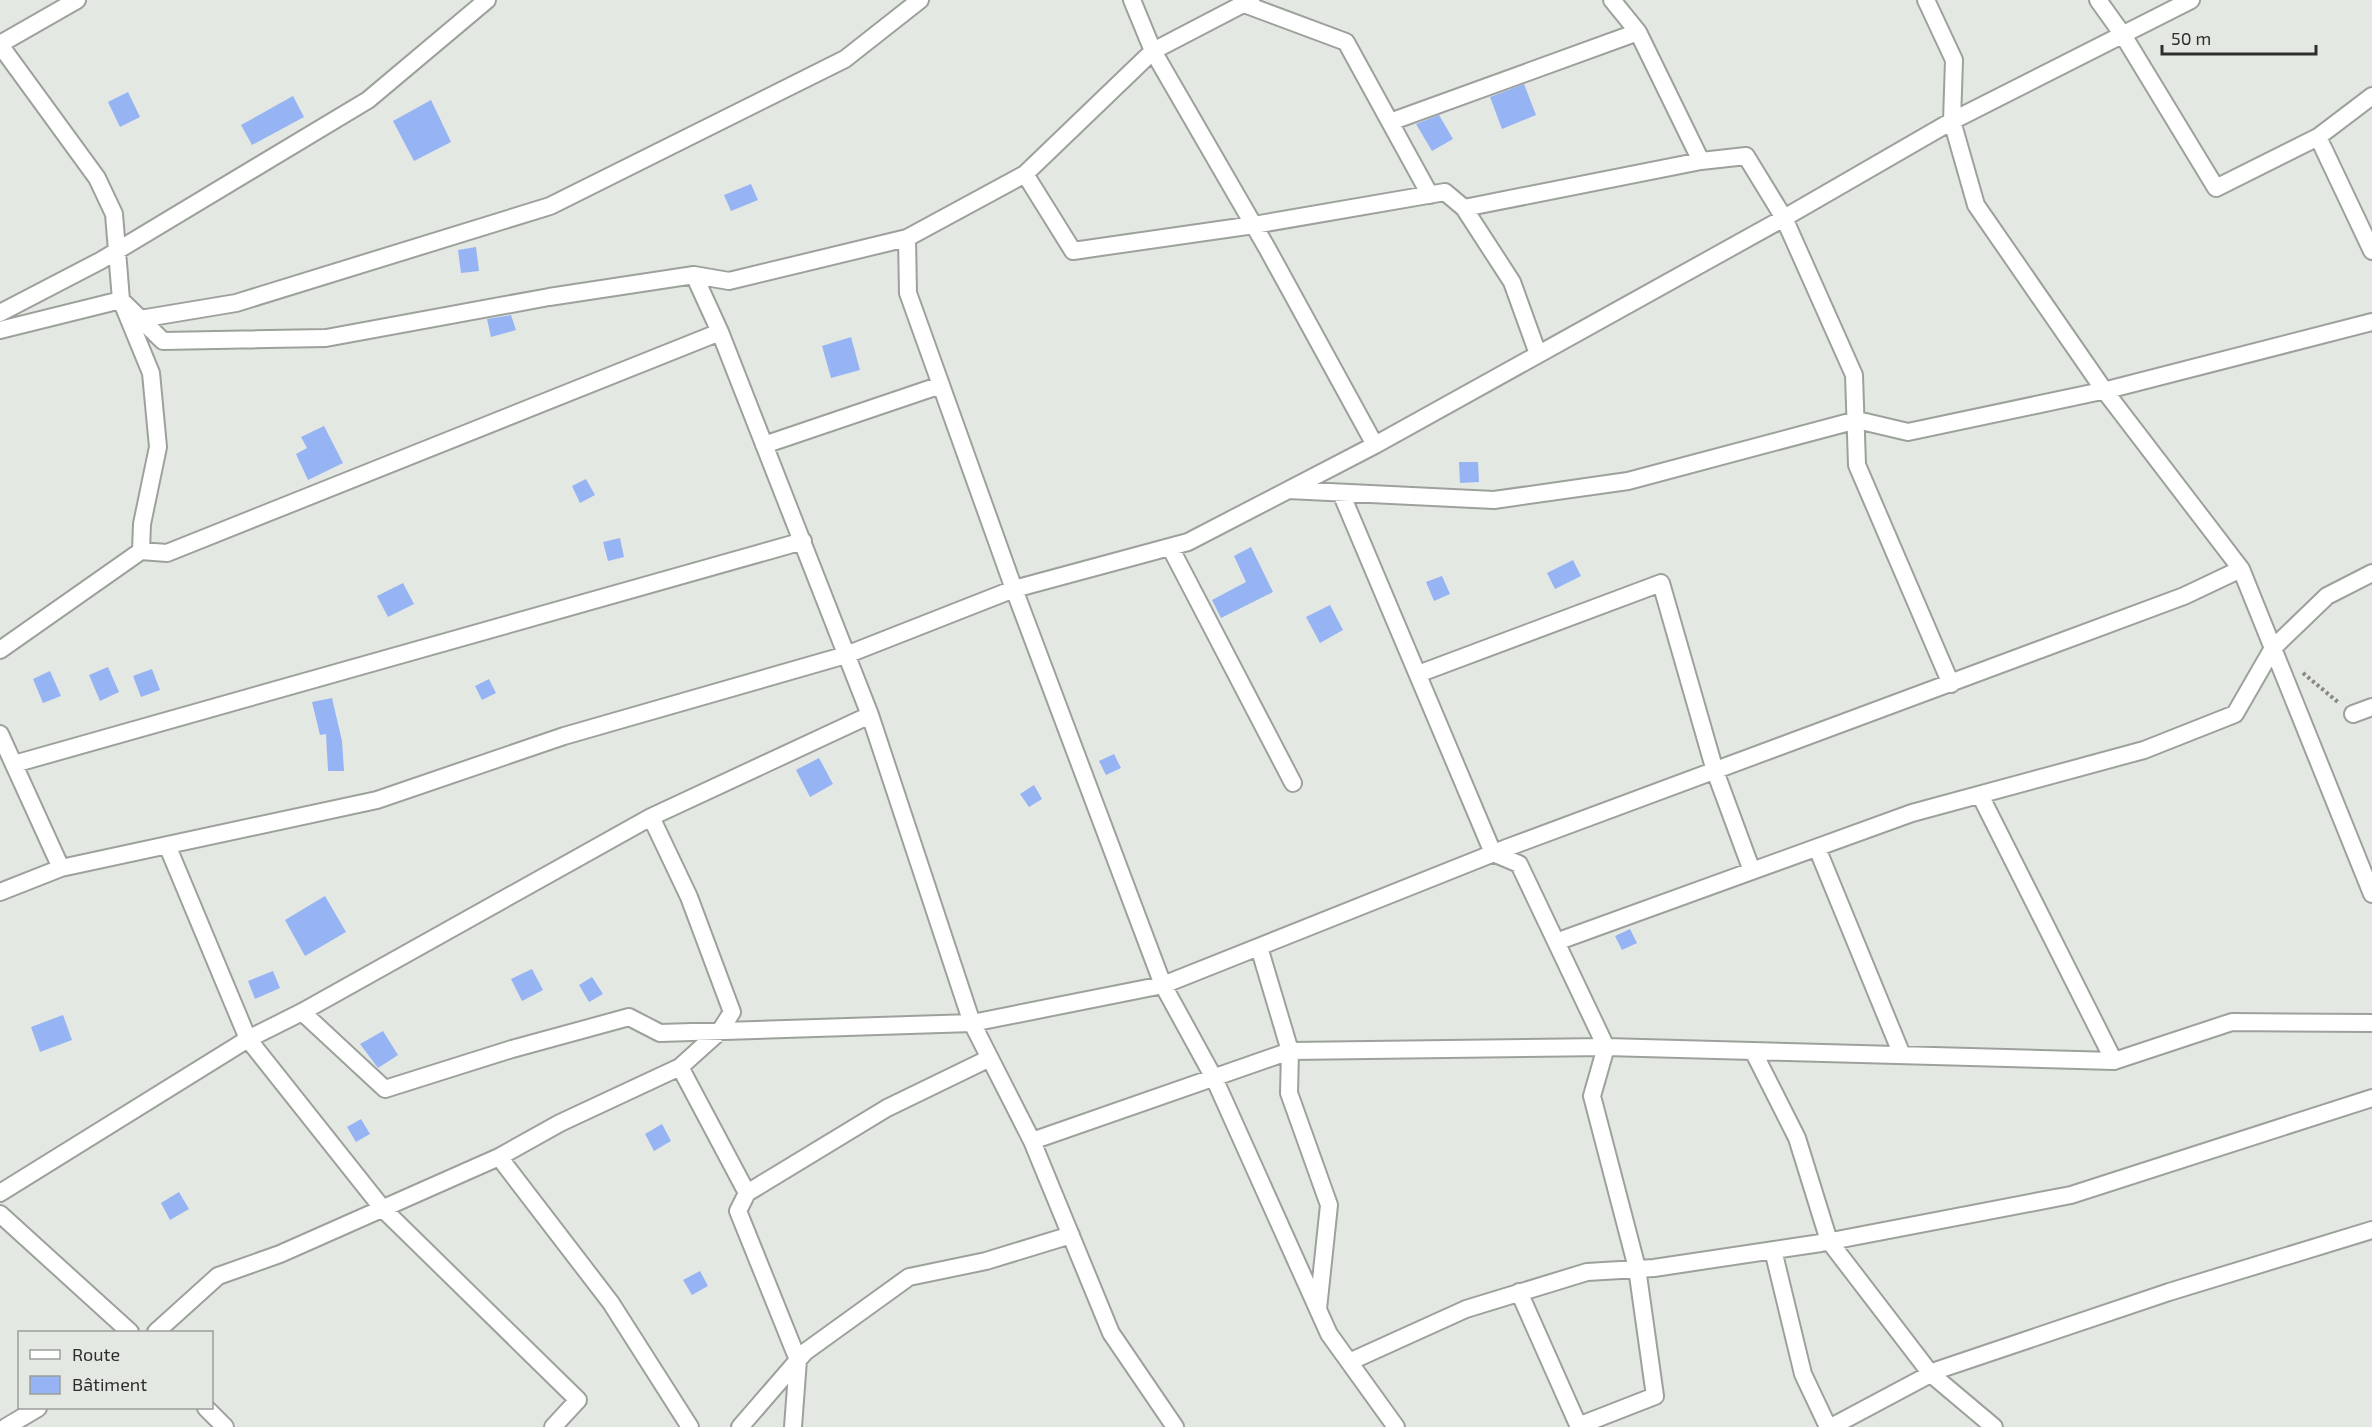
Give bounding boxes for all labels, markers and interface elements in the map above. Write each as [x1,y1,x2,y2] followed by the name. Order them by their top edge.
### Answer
[2162,18,2316,56] scale bar
[2171,27,2211,49] text: 50 m
[18,1331,213,1409] legend
[72,1343,120,1365] text: Route
[72,1373,147,1395] text: Bâtiment

